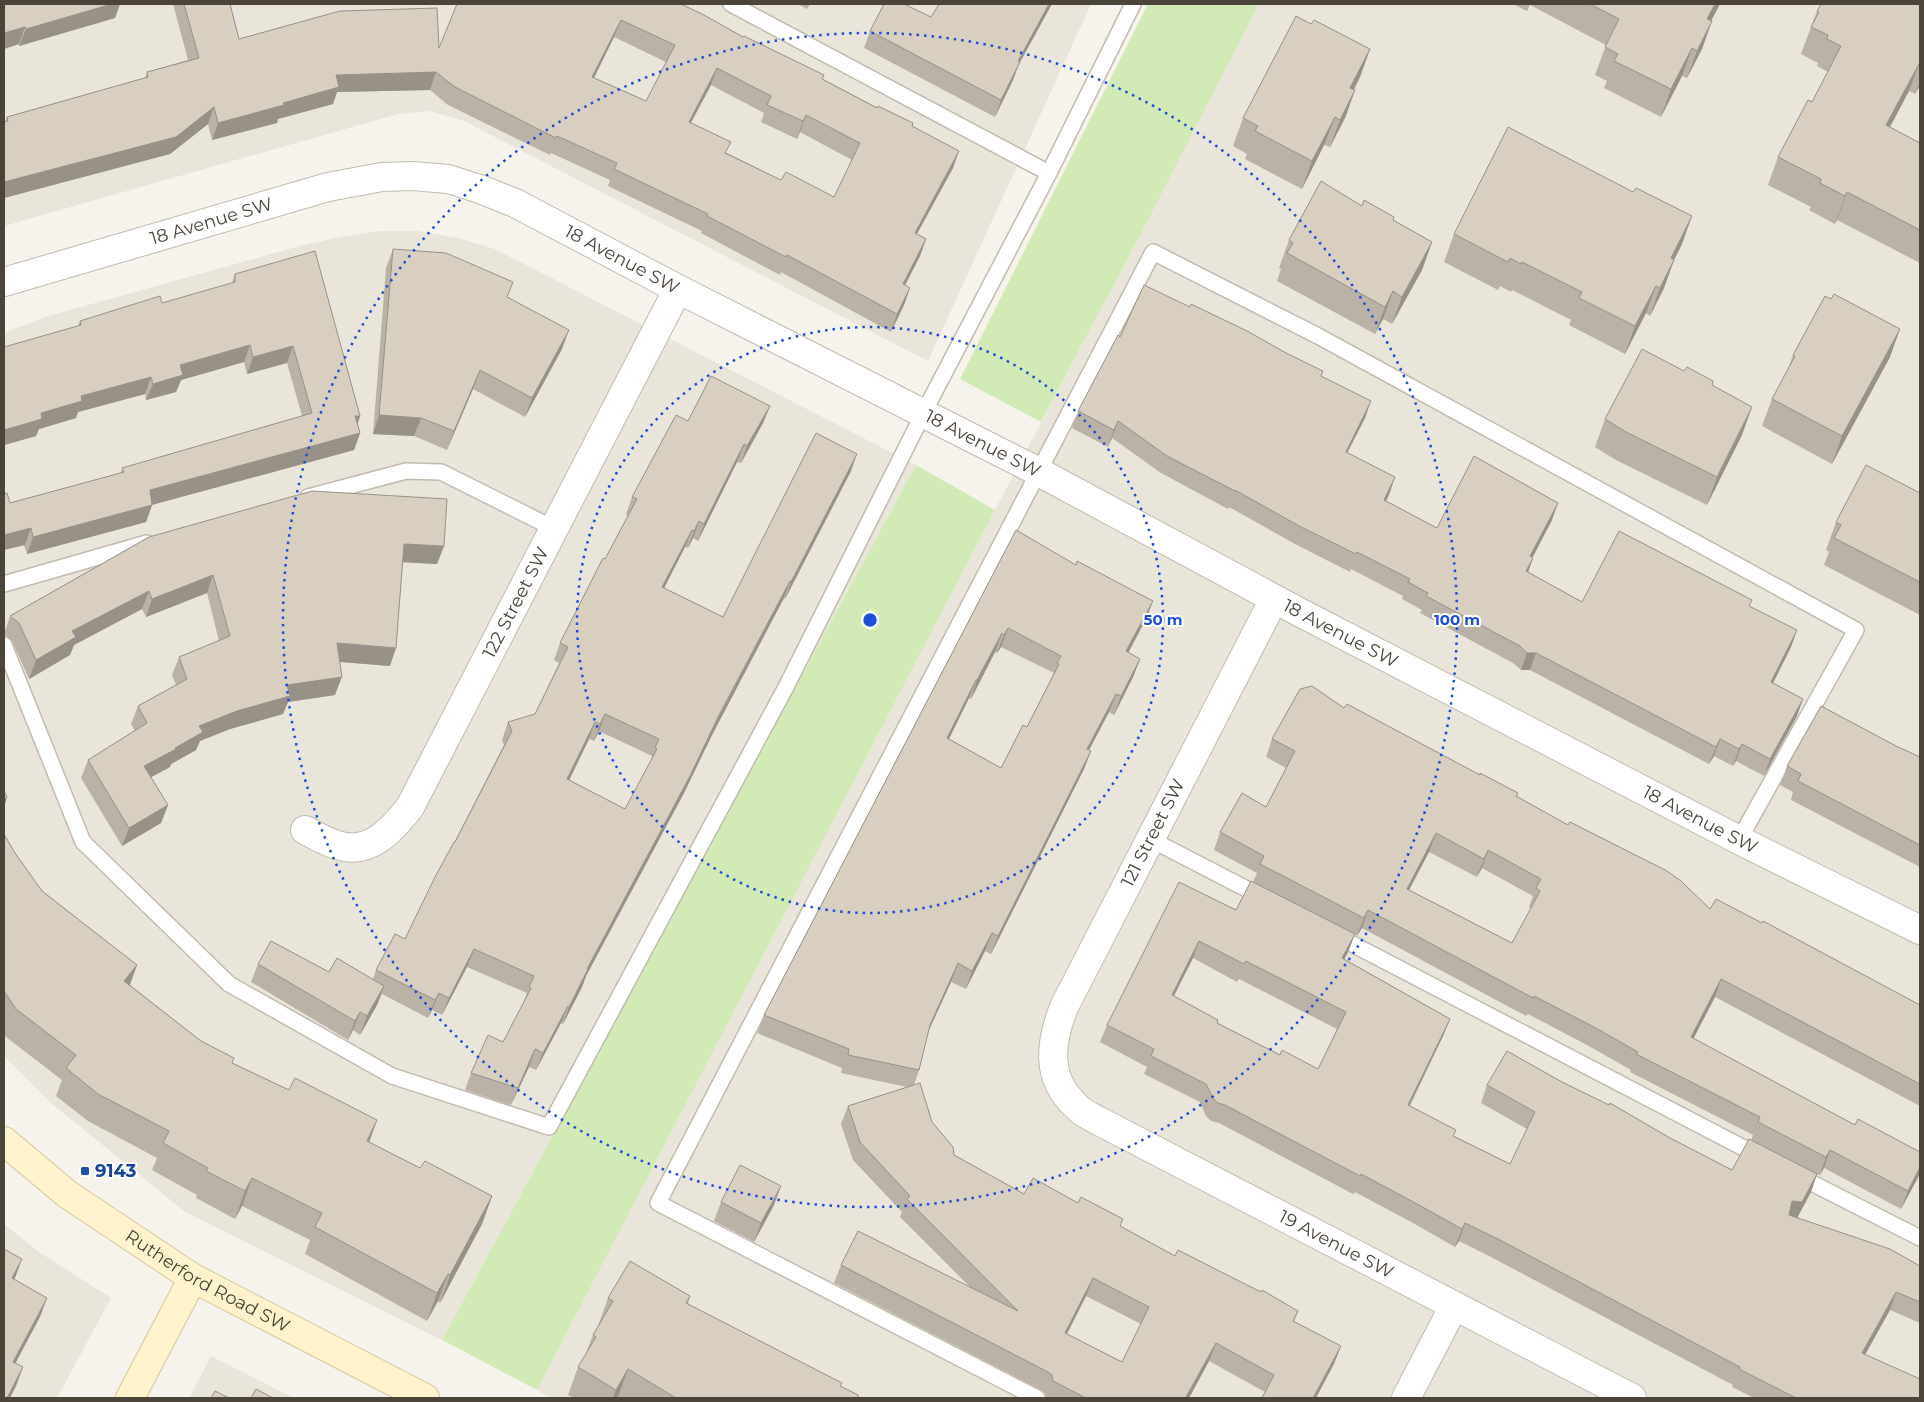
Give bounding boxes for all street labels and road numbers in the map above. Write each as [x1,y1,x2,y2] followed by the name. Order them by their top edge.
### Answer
[147,193,275,250] street label: 18 Avenue SW
[561,220,683,299] street label: 18 Avenue SW
[921,405,1044,482] street label: 18 Avenue SW
[478,543,554,662] street label: 122 Street SW
[1279,595,1402,672] street label: 18 Avenue SW
[1116,775,1190,891] street label: 121 Street SW
[1639,781,1761,858] street label: 18 Avenue SW
[1275,1206,1397,1283] street label: 19 Avenue SW
[121,1225,294,1337] street label: Rutherford Road SW

